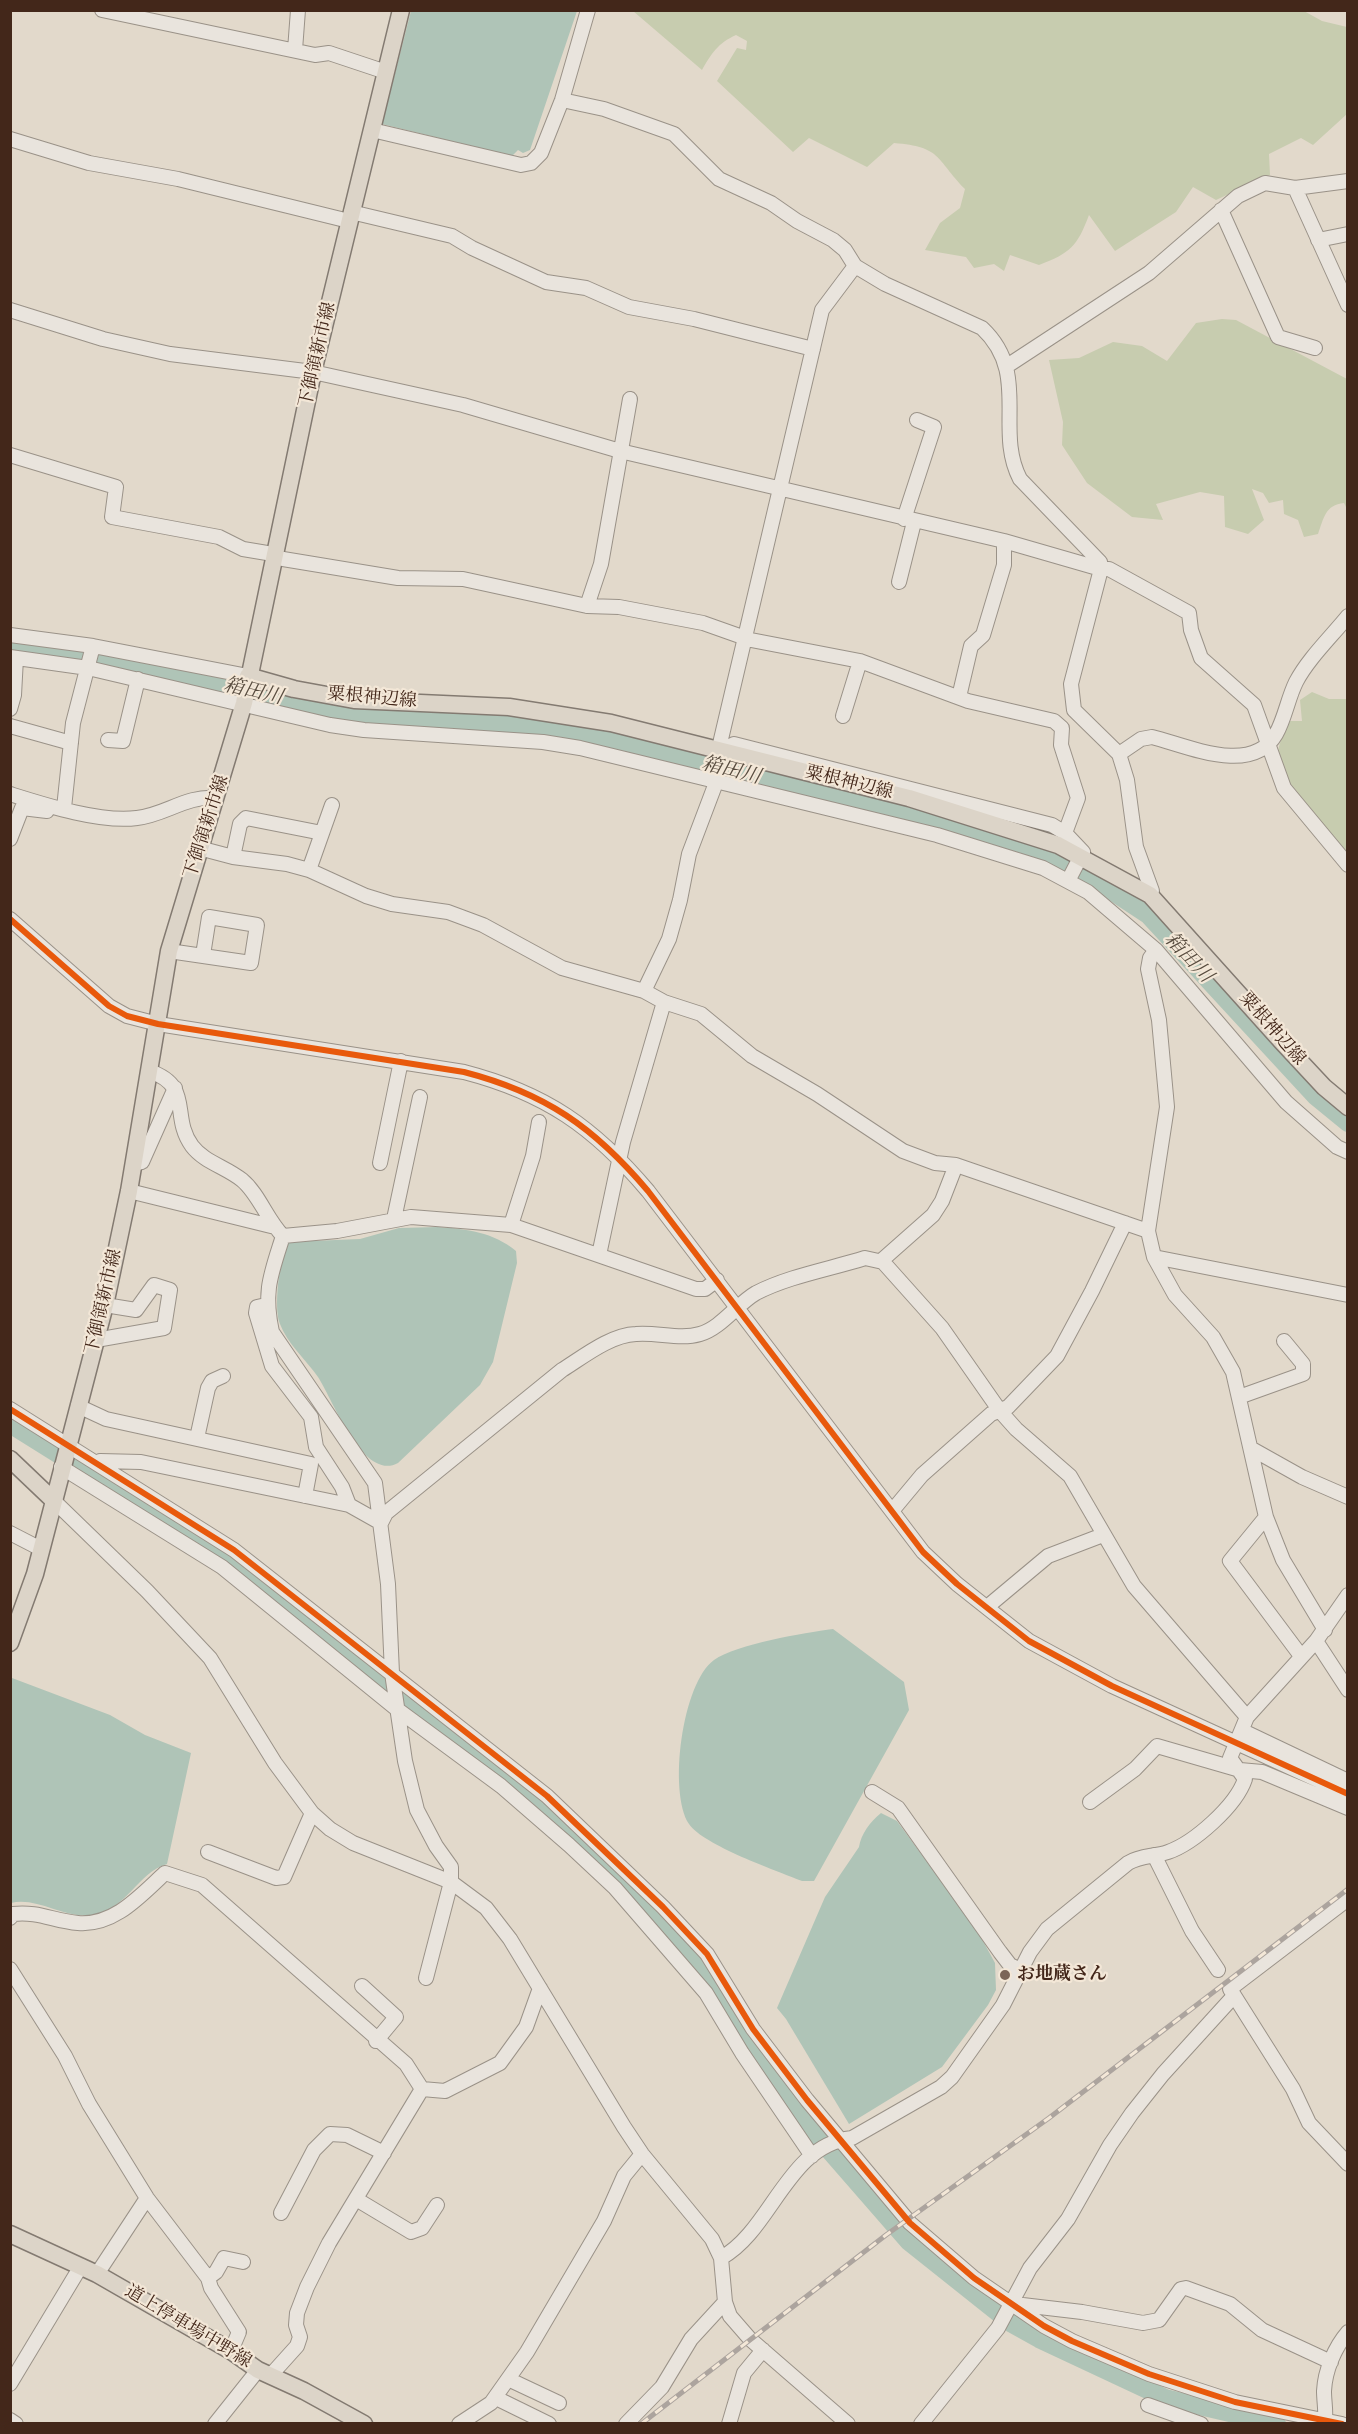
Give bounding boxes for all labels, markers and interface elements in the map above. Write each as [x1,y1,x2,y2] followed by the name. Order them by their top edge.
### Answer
[295,300,341,410] street label: 下御領新市線
[221,674,285,710] water label: 箱田川
[326,683,418,713] street label: 粟根神辺線
[699,752,763,790] water label: 箱田川
[803,762,895,804] street label: 粟根神辺線
[180,772,234,882] street label: 下御領新市線
[1159,928,1217,988] water label: 箱田川
[1234,988,1310,1070] street label: 粟根神辺線
[81,1247,127,1357] street label: 下御領新市線
[1017,1964,1107,1986] place label: お地蔵さん
[998,1968,1012,1982] marker: お地蔵さん
[121,2281,255,2373] street label: 道上停車場中野線

